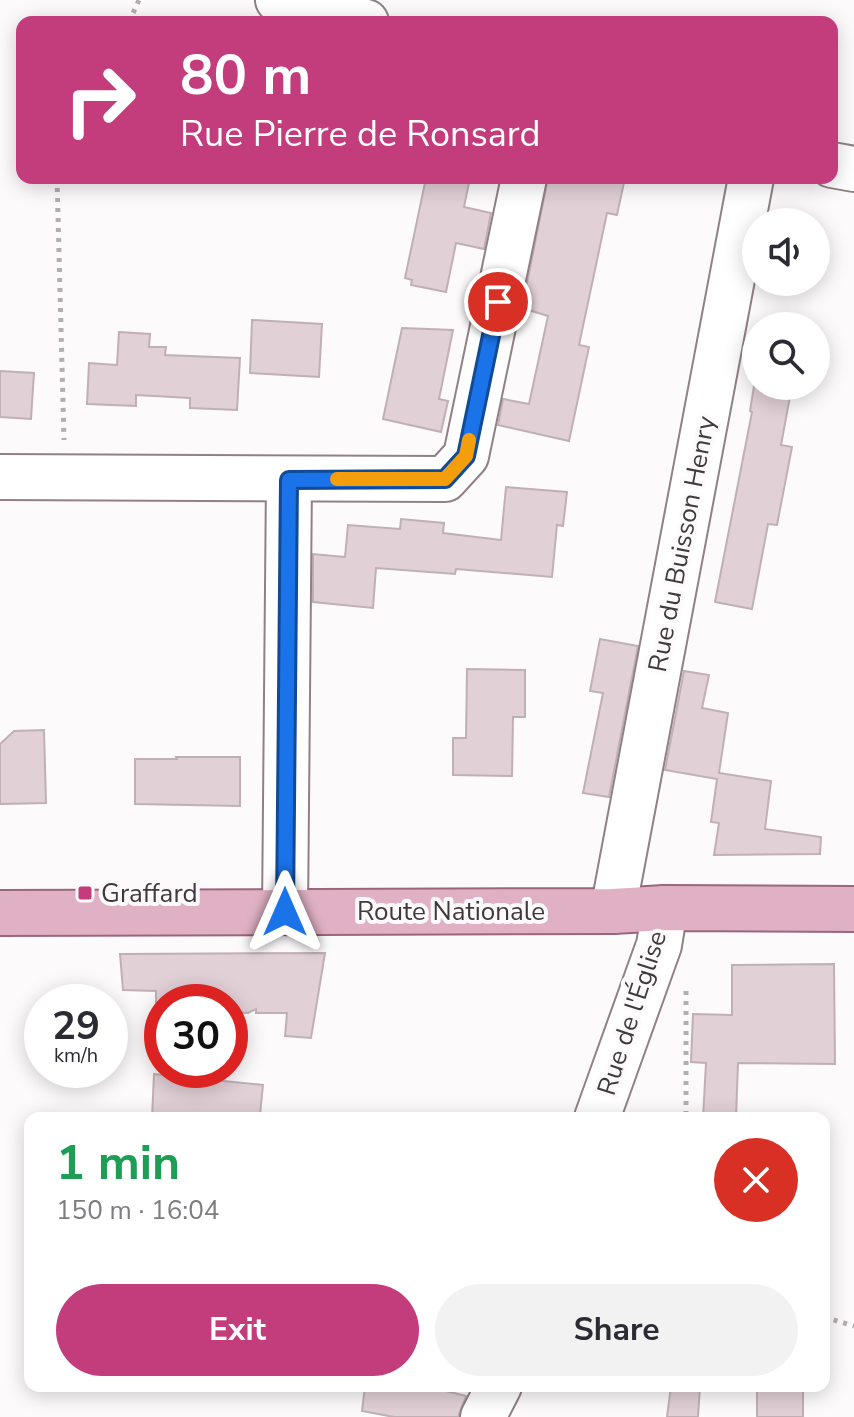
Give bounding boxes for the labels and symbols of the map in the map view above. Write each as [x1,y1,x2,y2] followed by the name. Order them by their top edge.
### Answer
[464,268,532,336] pin
[640,412,724,675] street label: Rue du Buisson Henry
[243,870,327,954] position arrow
[101,876,198,911] place label: Graffard
[76,884,94,902] marker: Graffard
[357,894,545,929] street label: Route Nationale
[589,926,675,1100] street label: Rue de l'Église
[144,984,248,1088] speed limit sign: 30

